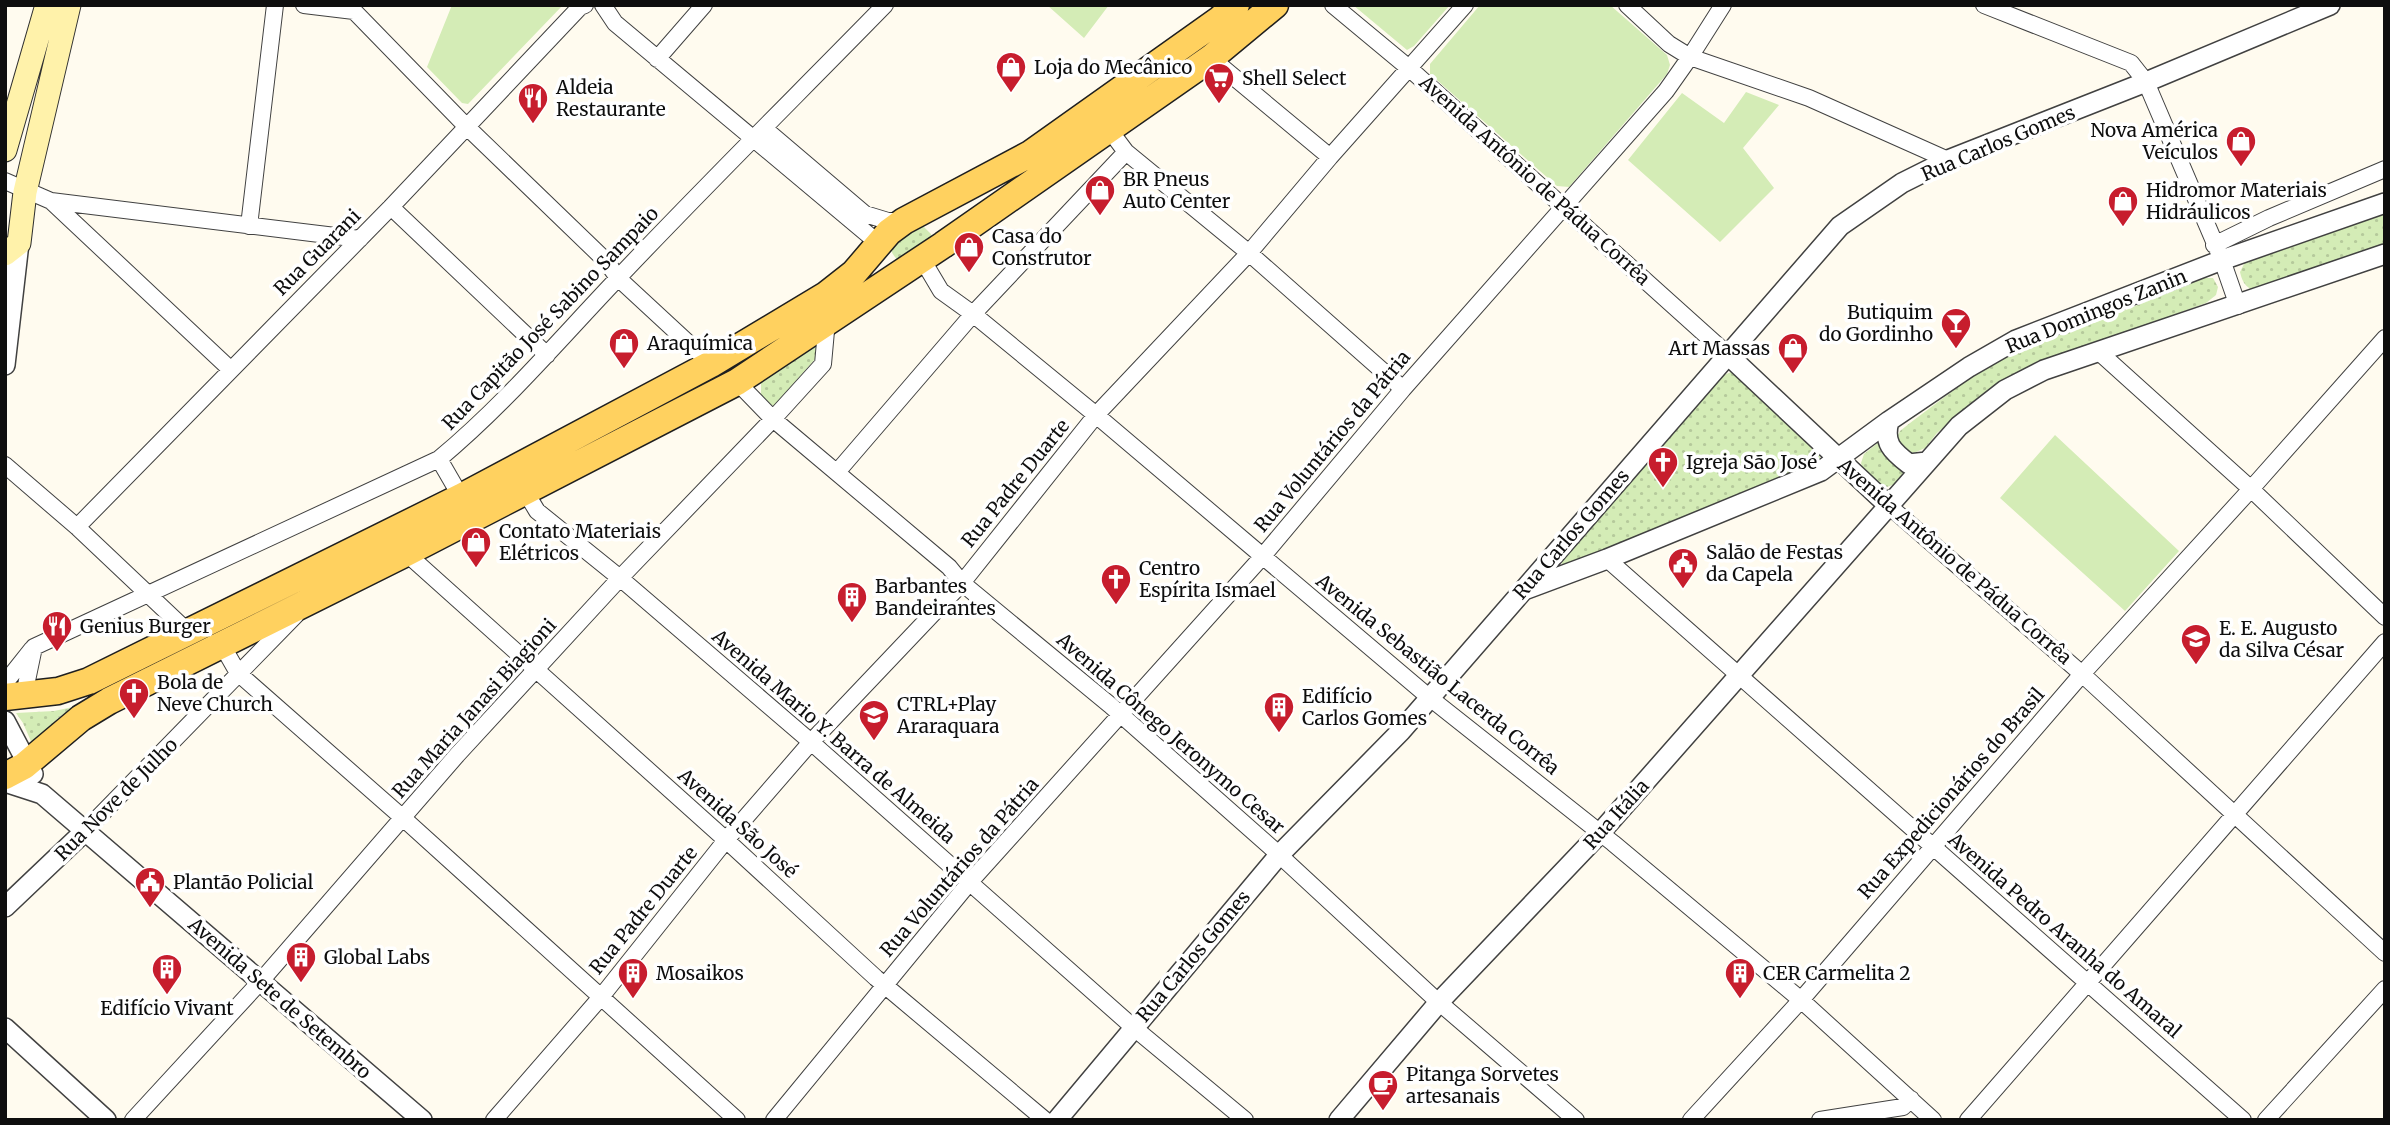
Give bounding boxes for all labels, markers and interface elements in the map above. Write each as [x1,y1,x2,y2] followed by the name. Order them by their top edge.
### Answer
[994,50,1028,94] shop icon: Loja do Mecânico
[1034,55,1192,79] place label: Loja do Mecânico
[1202,61,1236,105] supermarket icon: Shell Select
[1242,66,1347,90] place label: Shell Select
[1414,69,1655,290] street label: Avenida Antônio de Pádua Corrêa
[555,75,666,121] place label: Aldeia Restaurante
[516,81,550,125] restaurant icon: Aldeia Restaurante
[1918,100,2078,186] street label: Rua Carlos Gomes
[2091,118,2218,164] place label: Nova América Veículos
[2224,124,2258,168] shop icon: Nova América Veículos
[1122,167,1231,213] place label: BR Pneus Auto Center
[1083,173,1117,217] shop icon: BR Pneus Auto Center
[2146,178,2327,224] place label: Hidromor Materiais Hidráulicos
[2106,184,2140,228] shop icon: Hidromor Materiais Hidráulicos
[437,201,663,435] street label: Rua Capitão José Sabino Sampaio
[269,204,365,300] street label: Rua Guarani
[992,224,1092,270] place label: Casa do Construtor
[952,230,986,274] shop icon: Casa do Construtor
[2002,264,2190,358] street label: Rua Domingos Zanin
[1819,300,1933,346] place label: Butiquim do Gordinho
[1939,306,1973,350] bar icon: Butiquim do Gordinho
[607,326,641,370] shop icon: Araquímica
[646,331,753,355] place label: Araquímica
[1776,331,1810,375] shop icon: Art Massas
[1667,336,1770,360] place label: Art Massas
[1249,345,1415,537] street label: Rua Voluntários da Pátria
[956,414,1074,552] street label: Rua Padre Duarte
[1646,445,1680,489] church icon: Igreja São José
[1686,450,1817,474] place label: Igreja São José
[1832,452,2077,669] street label: Avenida Antônio de Pádua Corrêa
[1508,464,1634,604] street label: Rua Carlos Gomes
[499,519,661,565] place label: Contato Materiais Elétricos
[459,525,493,569] shop icon: Contato Materiais Elétricos
[1706,540,1843,586] place label: Salão de Festas da Capela
[1666,546,1700,590] public building icon: Salão de Festas da Capela
[1139,556,1276,602] place label: Centro Espírita Ismael
[1099,562,1133,606] church icon: Centro Espírita Ismael
[1311,568,1564,780] street label: Avenida Sebastião Lacerda Corrêa
[875,574,996,620] place label: Barbantes Bandeirantes
[835,580,869,624] building icon: Barbantes Bandeirantes
[40,609,74,653] restaurant icon: Genius Burger
[387,613,561,803] street label: Rua Maria Janasi Biagioni
[80,614,211,638] place label: Genius Burger
[2219,616,2345,662] place label: E. E. Augusto da Silva César
[2179,622,2213,666] school or university icon: E. E. Augusto da Silva César
[707,623,960,848] street label: Avenida Mario Y. Barra de Almeida
[1051,627,1290,839] street label: Avenida Cônego Jeronymo Cesar
[157,670,273,716] place label: Bola de Neve Church
[117,676,151,720] church icon: Bola de Neve Church
[1853,682,2049,903] street label: Rua Expedicionários do Brasil
[1302,684,1427,730] place label: Edifício Carlos Gomes
[1262,690,1296,734] building icon: Edifício Carlos Gomes
[896,692,999,738] place label: CTRL+Play Araraquara
[857,698,891,742] school or university icon: CTRL+Play Araraquara
[50,733,182,865] street label: Rua Nove de Julho
[673,763,803,883] street label: Avenida São José
[875,772,1043,962] street label: Rua Voluntários da Pátria
[1578,774,1654,854] street label: Rua Itália
[1943,827,2186,1043] street label: Avenida Pedro Aranha do Amaral
[584,841,702,979] street label: Rua Padre Duarte
[133,865,167,909] public building icon: Plantão Policial
[173,870,314,894] place label: Plantão Policial
[1131,885,1255,1027] street label: Rua Carlos Gomes
[183,911,376,1084] street label: Avenida Sete de Setembro
[284,940,318,984] building icon: Global Labs
[324,945,430,969] place label: Global Labs
[150,952,184,996] building icon: Edifício Vivant
[616,956,650,1000] building icon: Mosaikos
[1723,956,1757,1000] building icon: CER Carmelita 2
[656,961,744,985] place label: Mosaikos
[1763,961,1911,985] place label: CER Carmelita 2
[100,996,234,1020] place label: Edifício Vivant
[1406,1062,1559,1108] place label: Pitanga Sorvetes artesanais
[1366,1068,1400,1112] cafe icon: Pitanga Sorvetes artesanais

